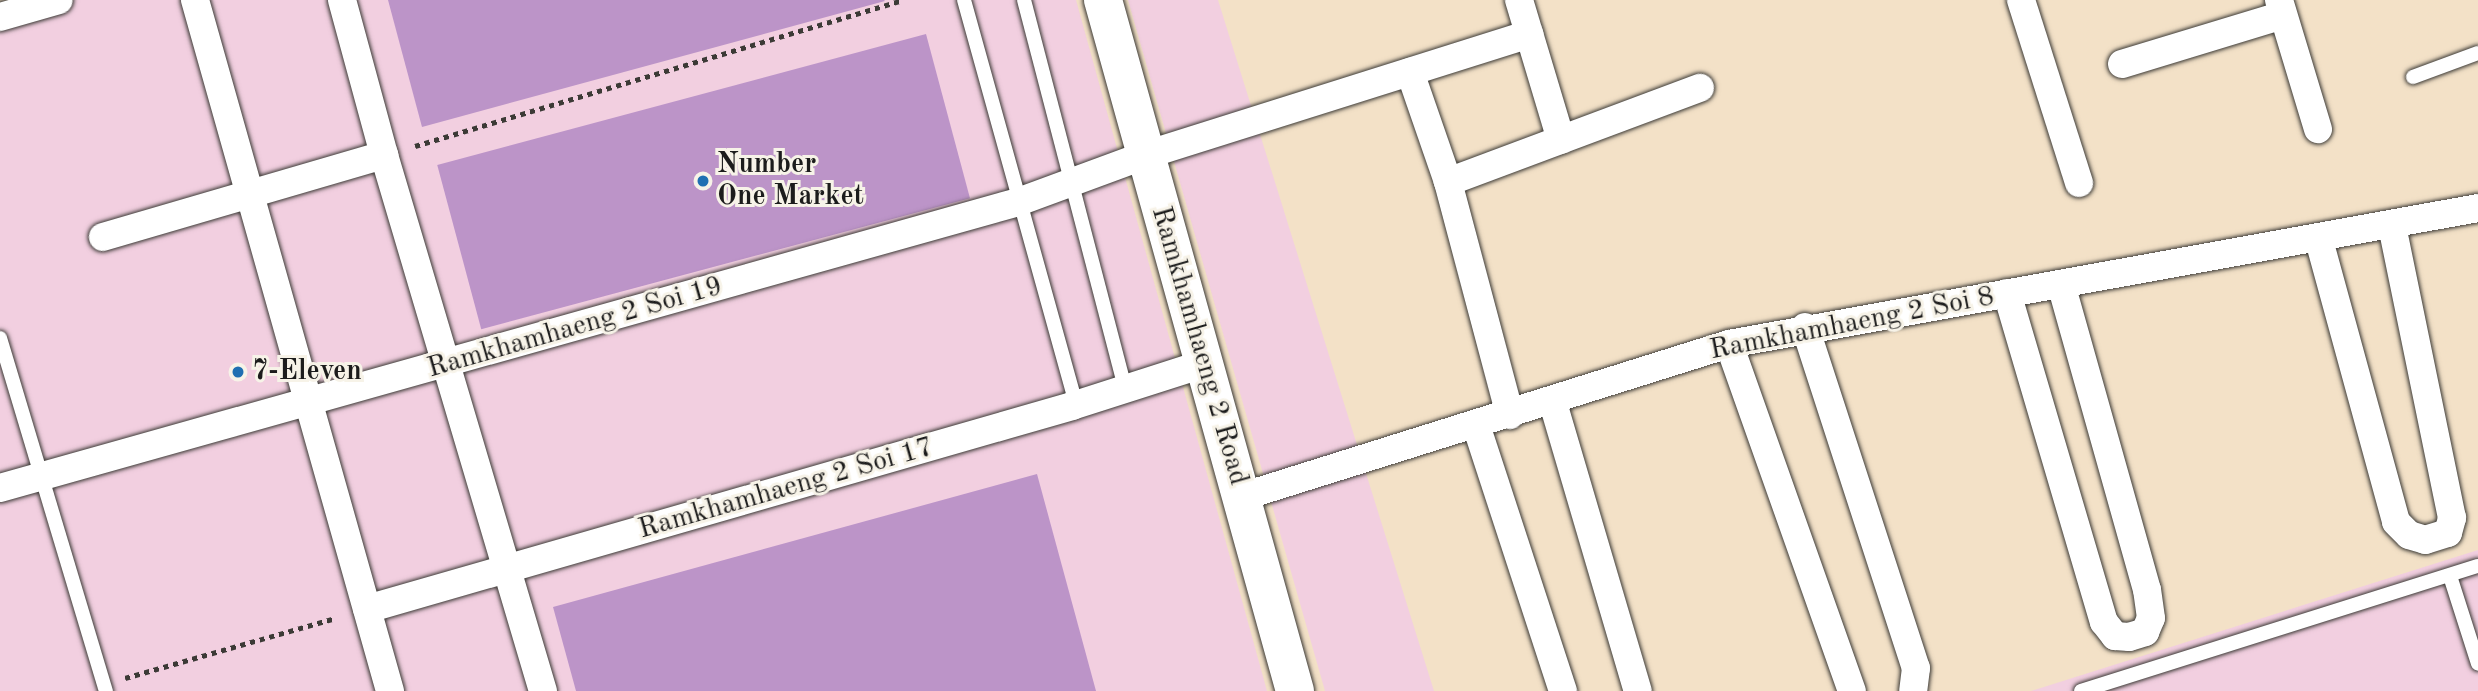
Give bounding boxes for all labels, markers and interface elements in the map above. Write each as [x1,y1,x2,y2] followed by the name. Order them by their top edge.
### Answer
[717,148,864,214] place label: Number One Market
[695,173,711,189] marker: Number One Market
[1143,203,1255,489] street label: Ramkhamhaeng 2 Road
[424,270,726,386] street label: Ramkhamhaeng 2 Soi 19
[1707,280,1997,368] street label: Ramkhamhaeng 2 Soi 8
[252,355,362,389] place label: 7-Eleven
[230,364,246,380] marker: 7-Eleven
[635,431,937,547] street label: Ramkhamhaeng 2 Soi 17

